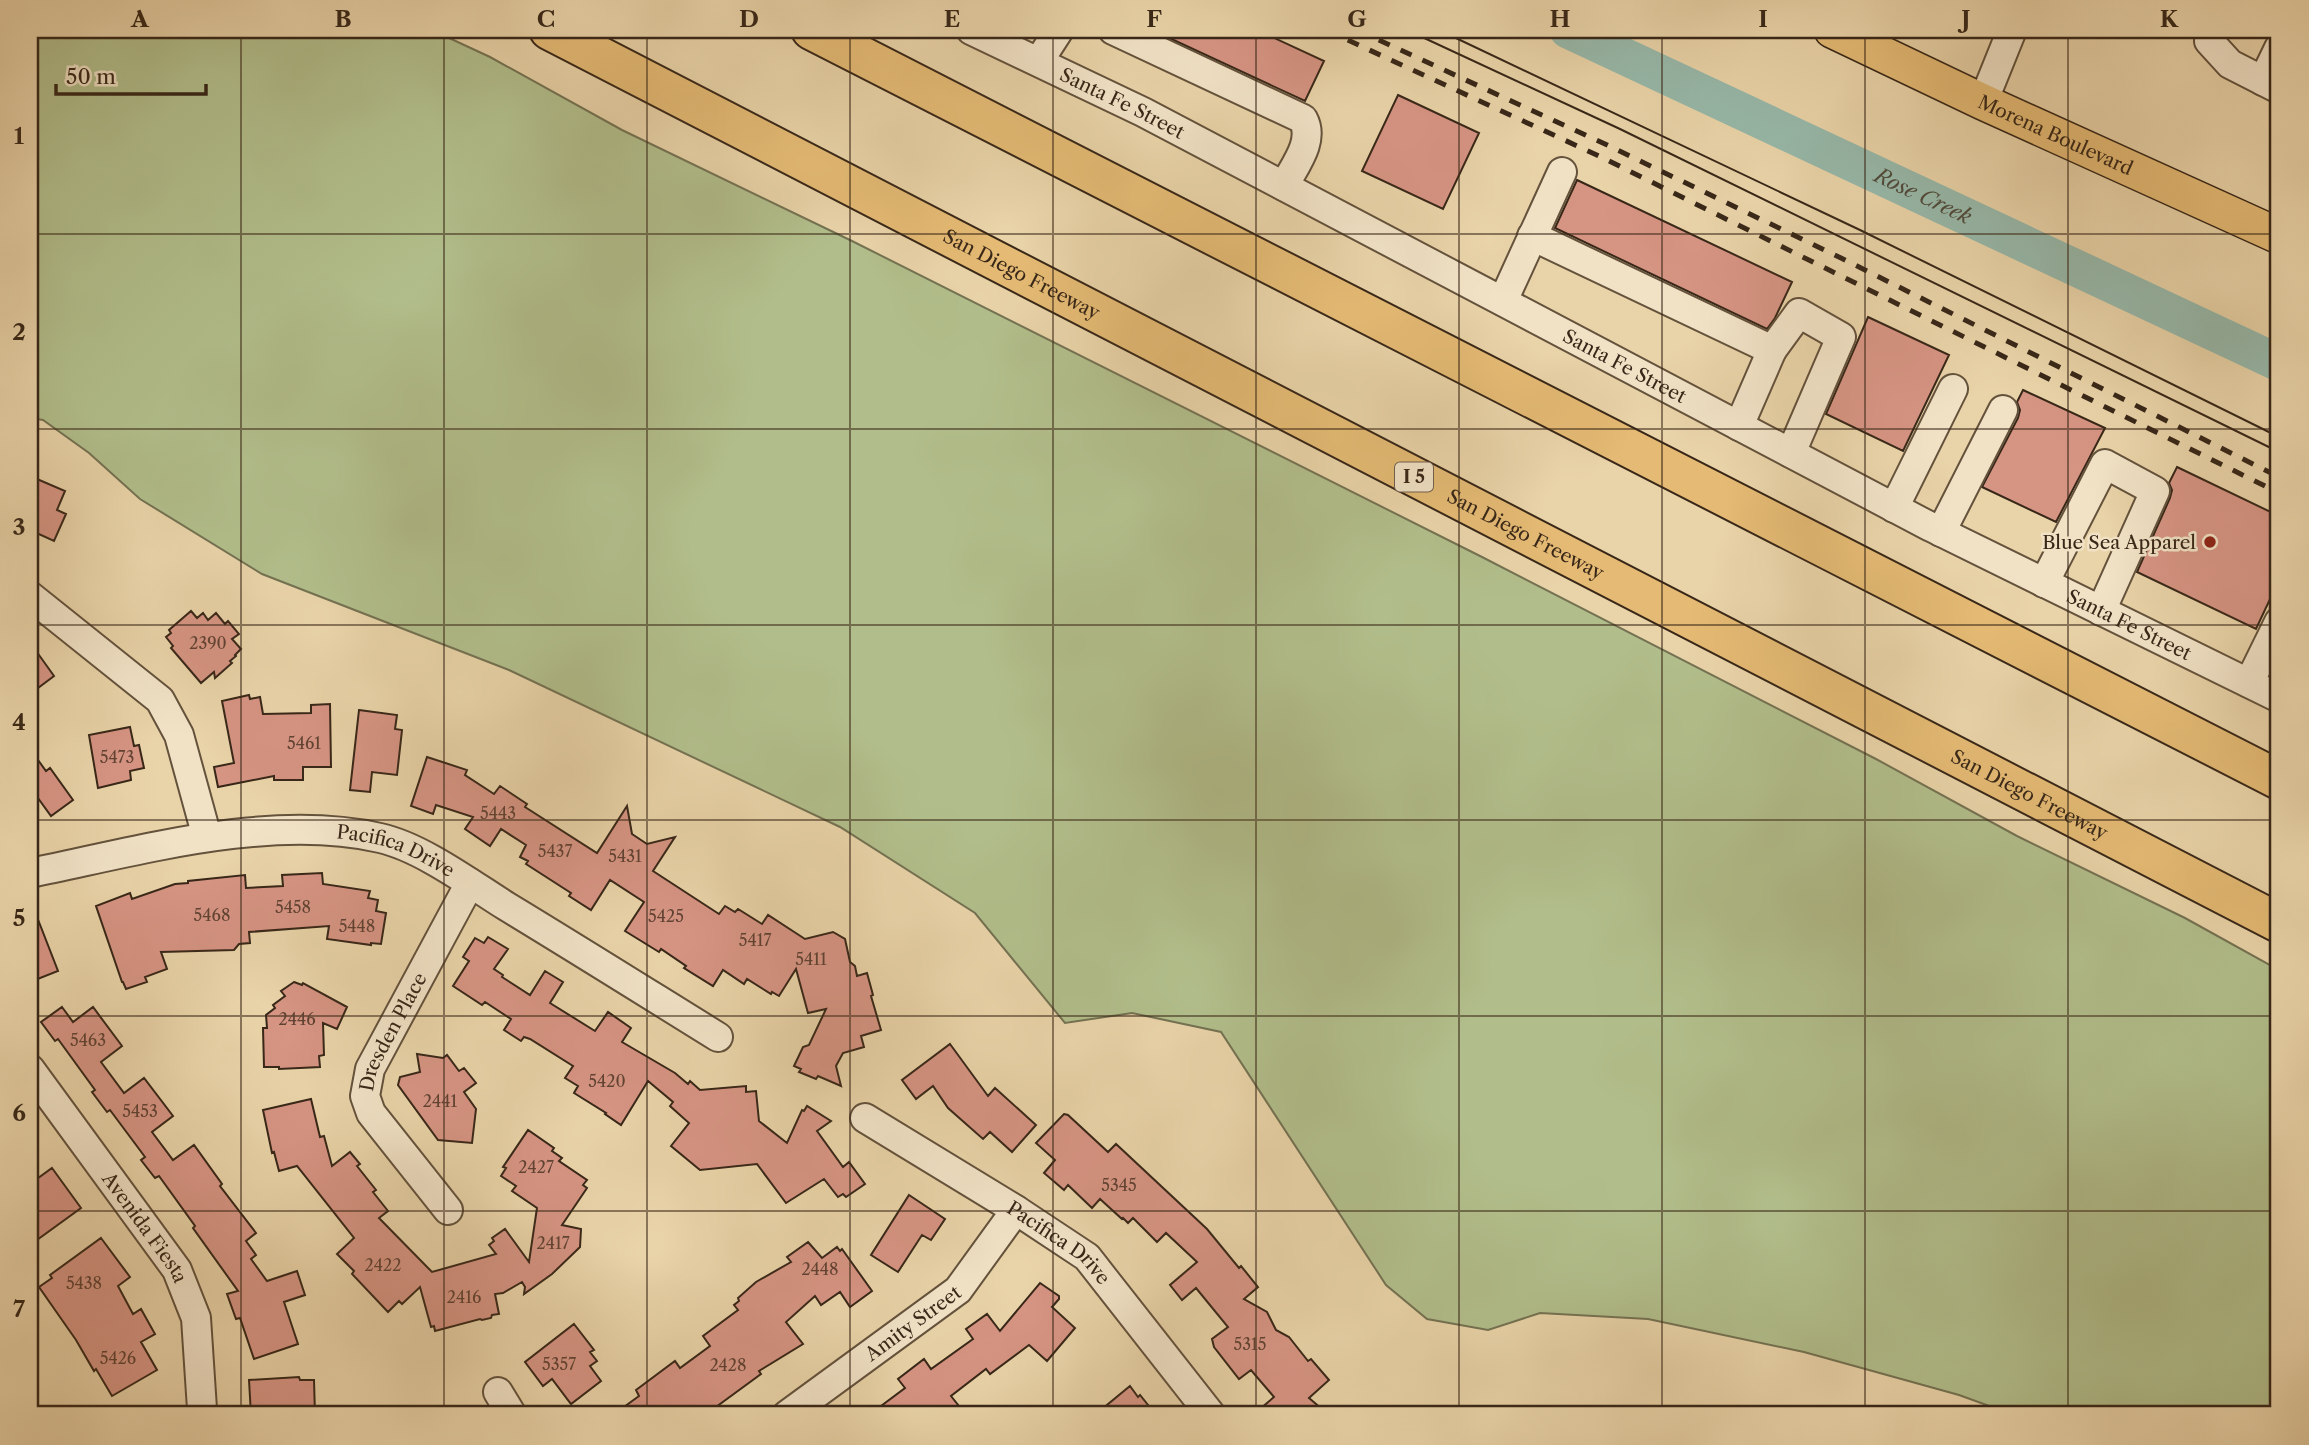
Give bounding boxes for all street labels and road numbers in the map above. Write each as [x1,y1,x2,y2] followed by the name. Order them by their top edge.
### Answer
[1056,63,1189,144] street label: Santa Fe Street
[1974,90,2137,180] street label: Morena Boulevard
[939,225,1104,325] street label: San Diego Freeway
[1559,324,1690,408] street label: Santa Fe Street
[1395,462,1433,491] road number: I 5
[1443,485,1608,585] street label: San Diego Freeway
[2063,585,2195,665] street label: Santa Fe Street
[1947,745,2112,845] street label: San Diego Freeway
[336,820,459,882] street label: Pacifica Drive
[355,969,432,1093] street label: Dresden Place
[97,1167,192,1286] street label: Avenida Fiesta
[1003,1196,1115,1289] street label: Pacifica Drive
[860,1280,966,1367] street label: Amity Street

